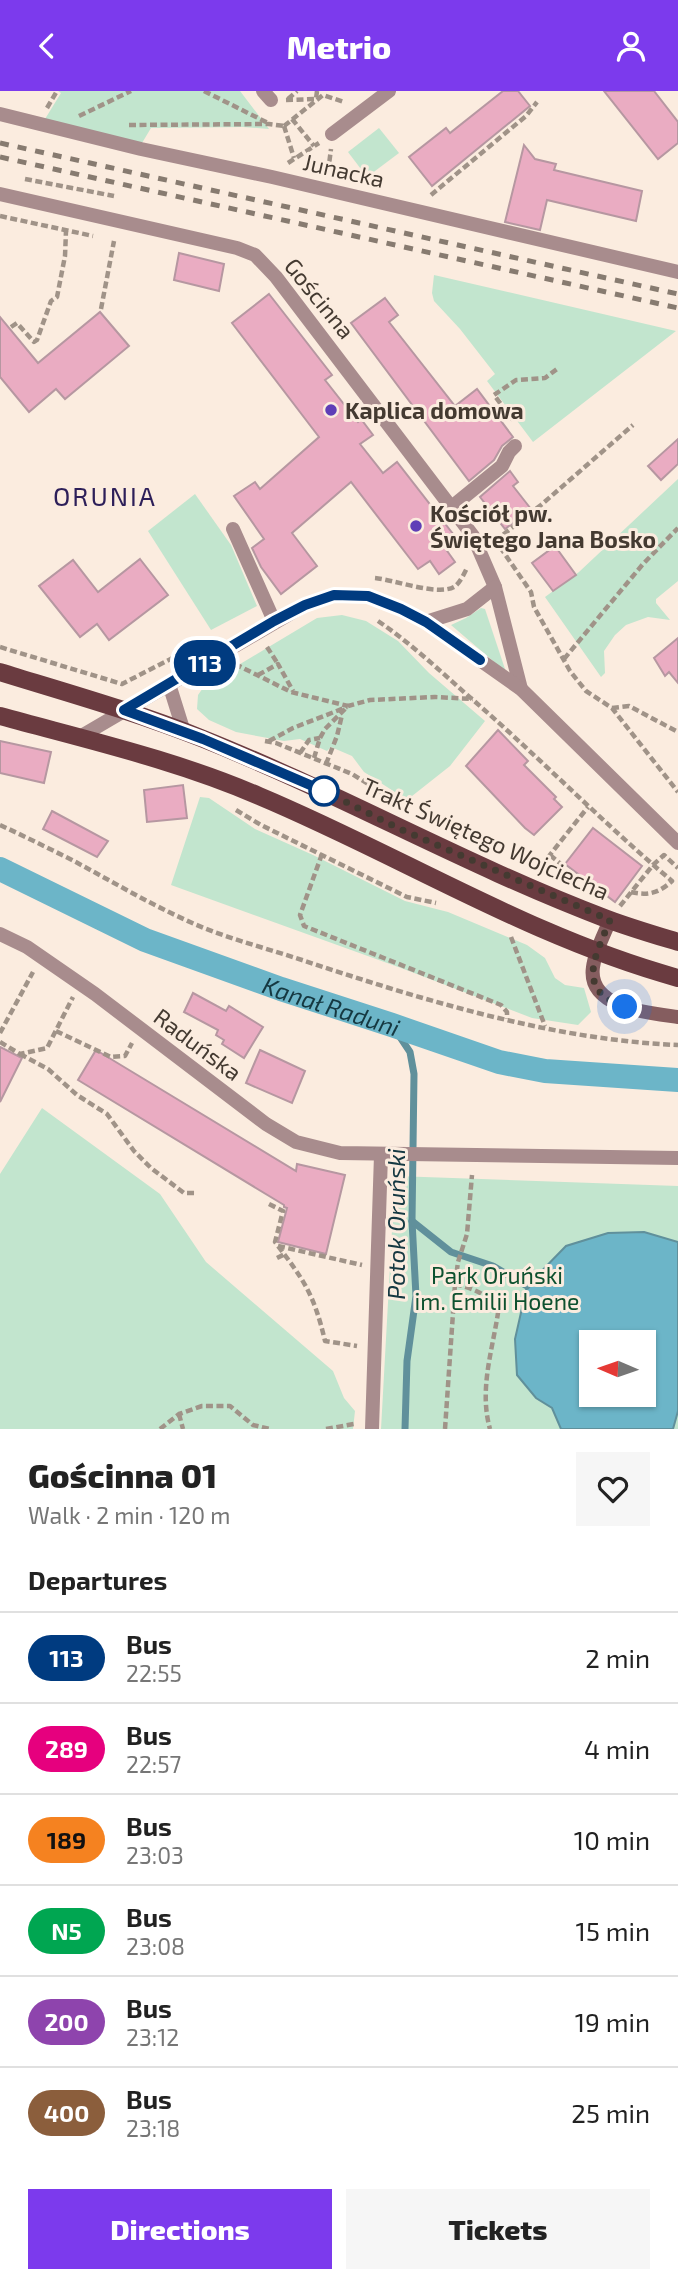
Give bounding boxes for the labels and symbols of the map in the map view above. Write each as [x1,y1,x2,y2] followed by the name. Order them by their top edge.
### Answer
[301,147,387,193] street label: Junacka
[279,252,361,344] street label: Gościnna
[345,396,524,424] place label: Kaplica domowa
[323,402,339,418] marker: Kaplica domowa
[53,480,157,511] district label: ORUNIA
[430,499,656,553] place label: Kościół pw. Świętego Jana Bosko
[408,518,424,534] marker: Kościół pw. Świętego Jana Bosko
[165,640,245,686] line badge: 113
[358,771,614,905] street label: Trakt Świętego Wojciecha
[309,776,339,806] unlabelled marker
[259,969,404,1041] water label: Kanał Raduni
[607,989,642,1024] your location
[149,1002,247,1086] street label: Raduńska
[381,1148,410,1300] water label: Potok Oruński
[415,1261,579,1315] park label: Park Oruński im. Emilii Hoene
[579,1330,656,1407] north arrow

